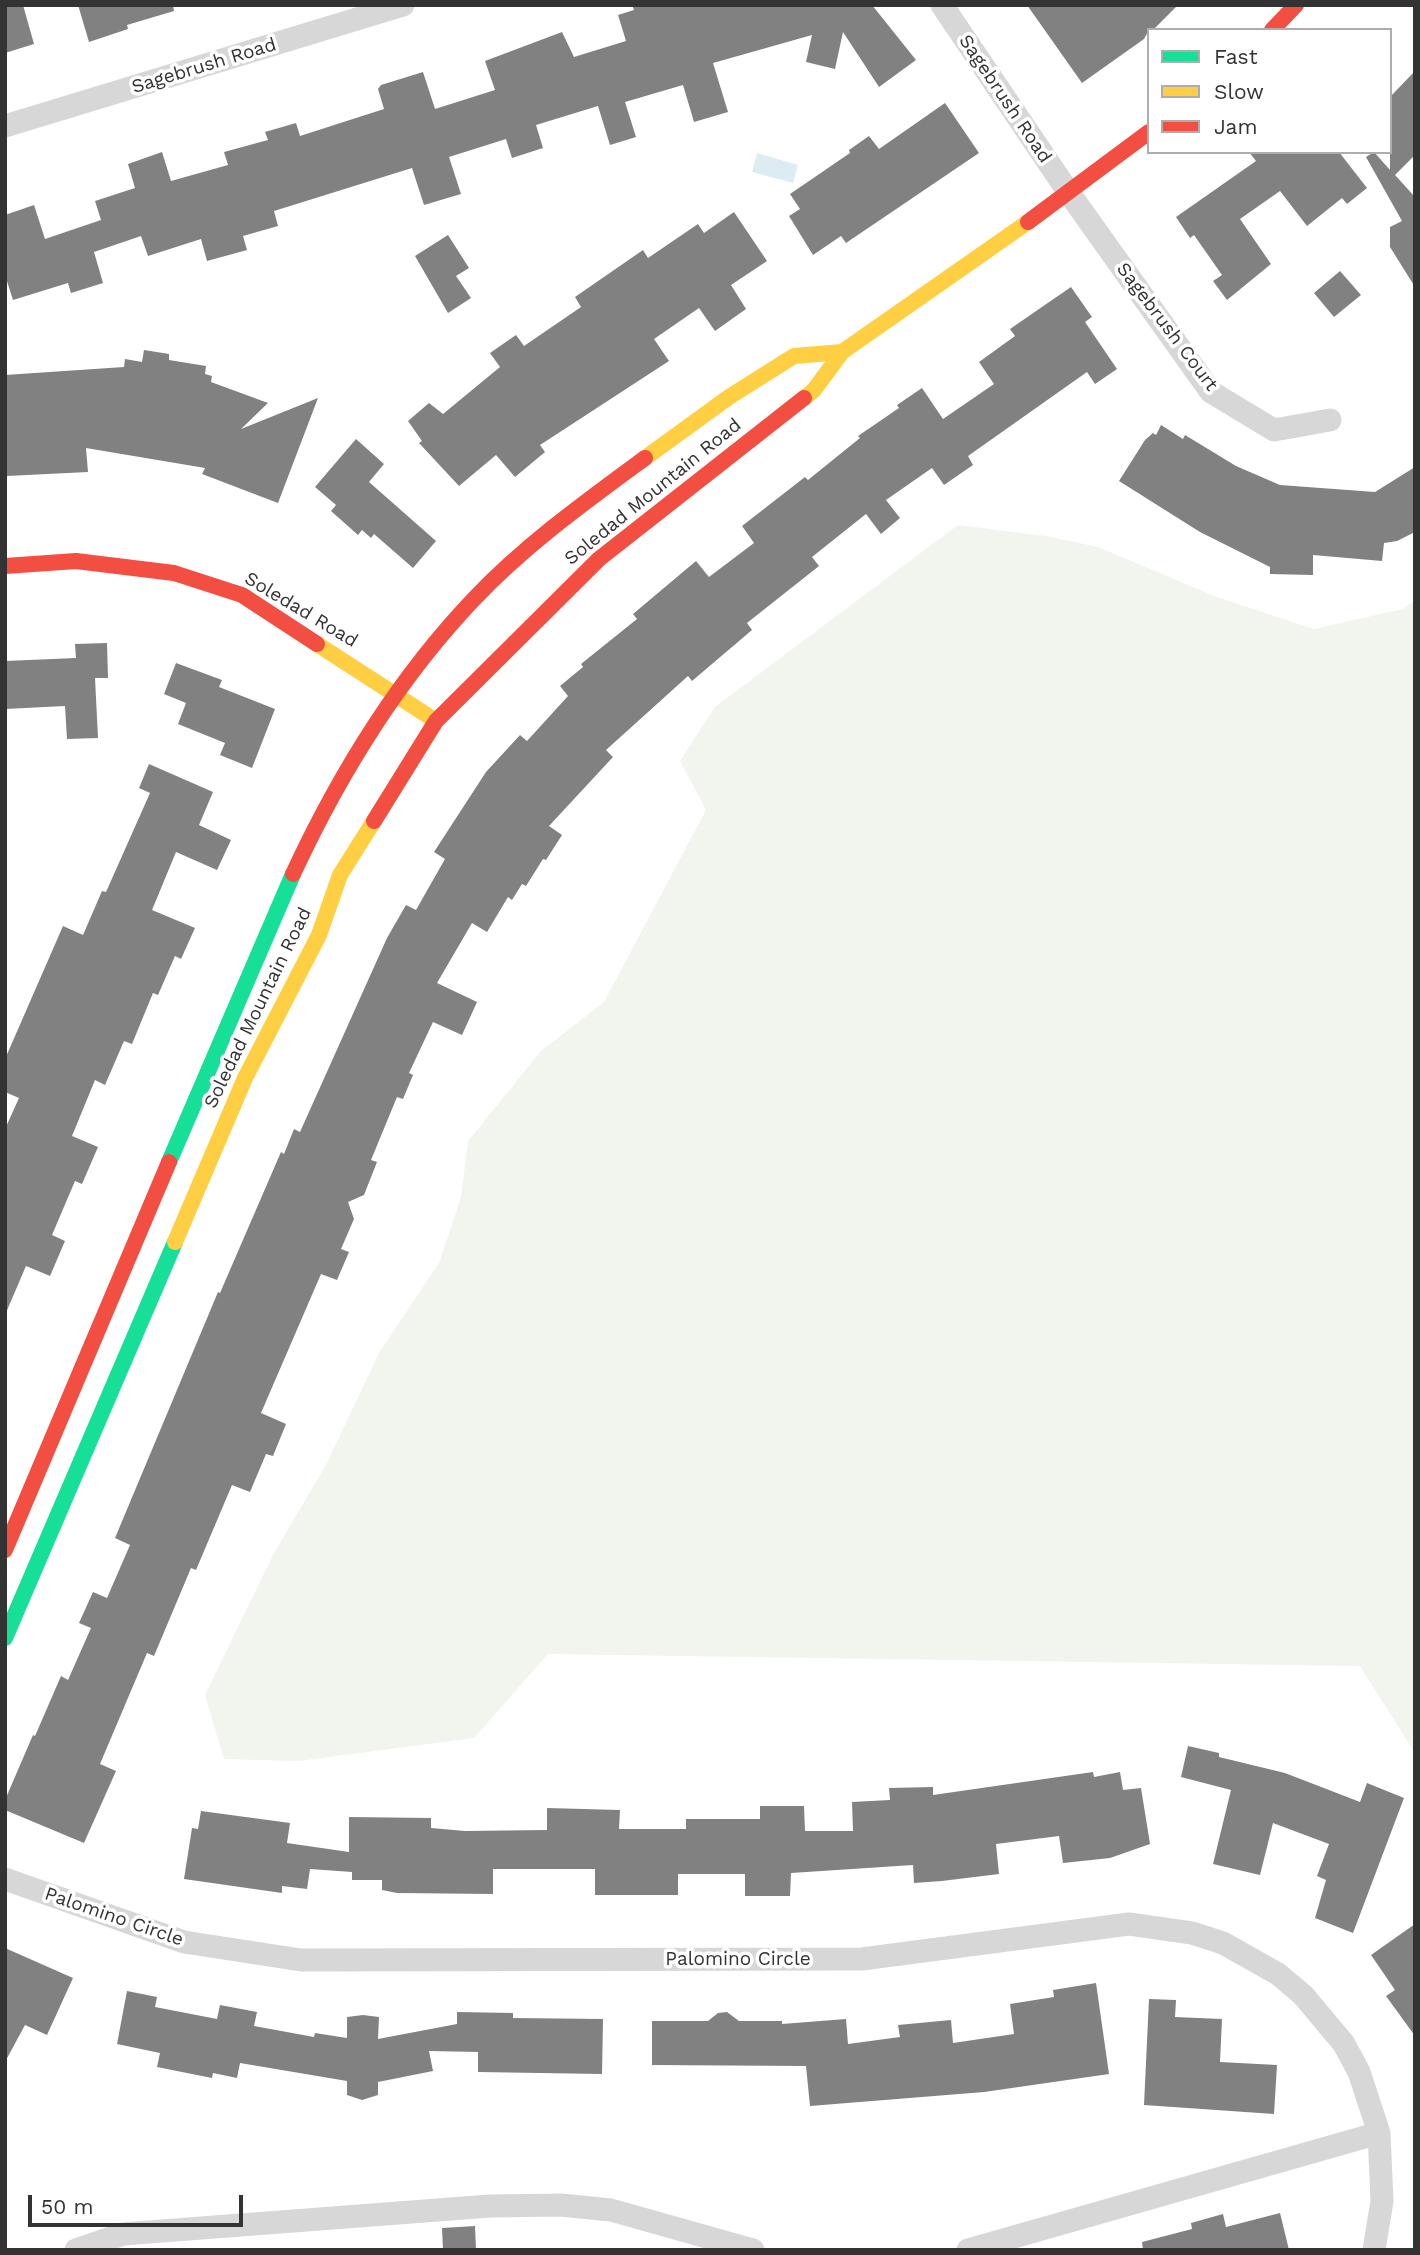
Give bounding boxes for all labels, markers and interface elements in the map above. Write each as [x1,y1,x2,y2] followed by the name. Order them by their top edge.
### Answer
[1147,28,1392,154] legend
[954,31,1056,167] street label: Sagebrush Road
[129,33,279,99] street label: Sagebrush Road
[1214,44,1258,69] text: Fast
[1214,79,1264,104] text: Slow
[1214,114,1257,139] text: Jam
[1111,258,1223,396] street label: Sagebrush Court
[560,414,746,570] street label: Soledad Mountain Road
[240,567,362,653] street label: Soledad Road
[199,904,317,1112] street label: Soledad Mountain Road
[42,1883,186,1951] street label: Palomino Circle
[665,1948,811,1970] street label: Palomino Circle
[32,2182,247,2226] scale bar
[41,2194,93,2219] text: 50 m

